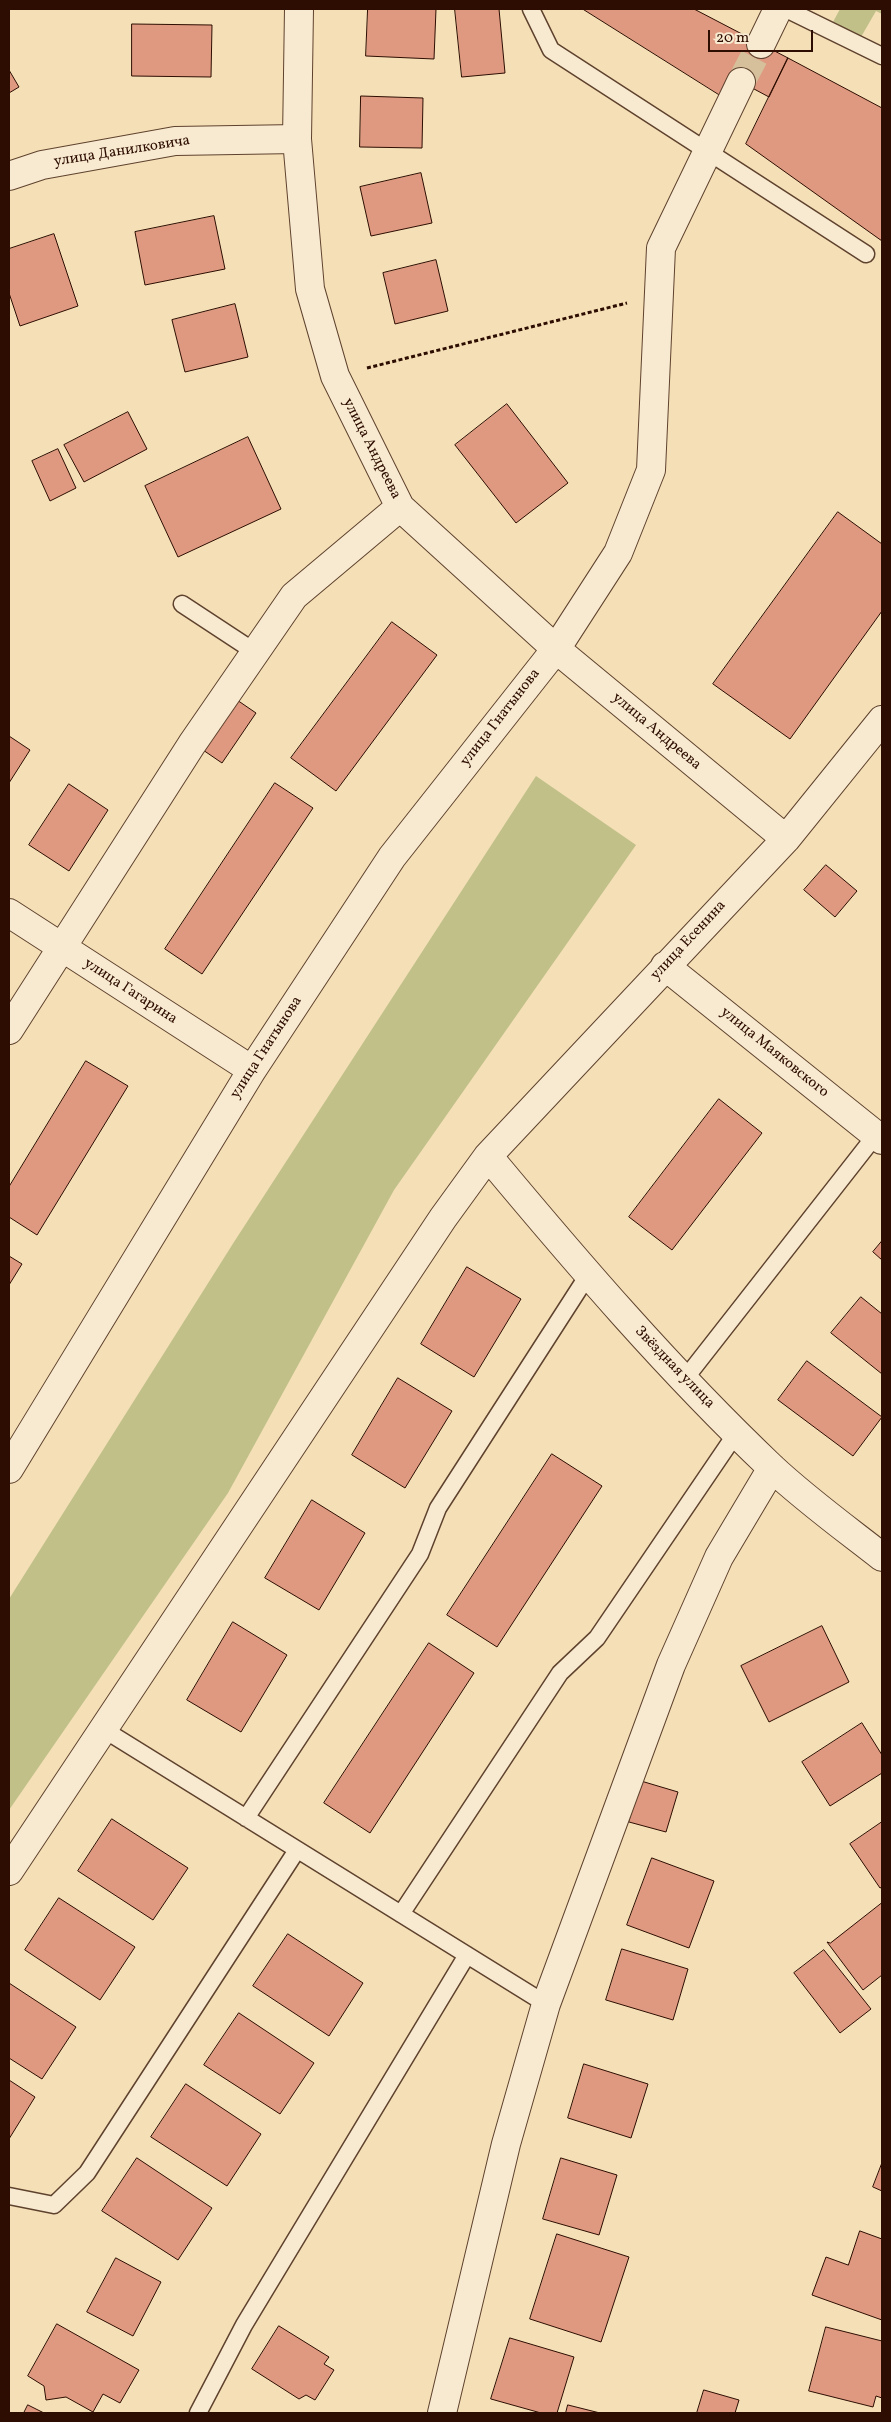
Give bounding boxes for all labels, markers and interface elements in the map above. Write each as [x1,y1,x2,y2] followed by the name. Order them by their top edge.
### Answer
[711,20,816,52] scale bar
[716,28,749,49] text: 20 m
[53,132,191,172] street label: улица Данилковича
[338,396,404,502] street label: улица Андреева
[457,666,545,770] street label: улица Гнатынова
[608,689,704,775] street label: улица Андреева
[647,897,731,985] street label: улица Есенина
[80,955,180,1029] street label: улица Гагарина
[227,993,307,1103] street label: улица Гнатынова
[716,1004,832,1102] street label: улица Маяковского
[630,1323,718,1413] street label: Звёздная улица

